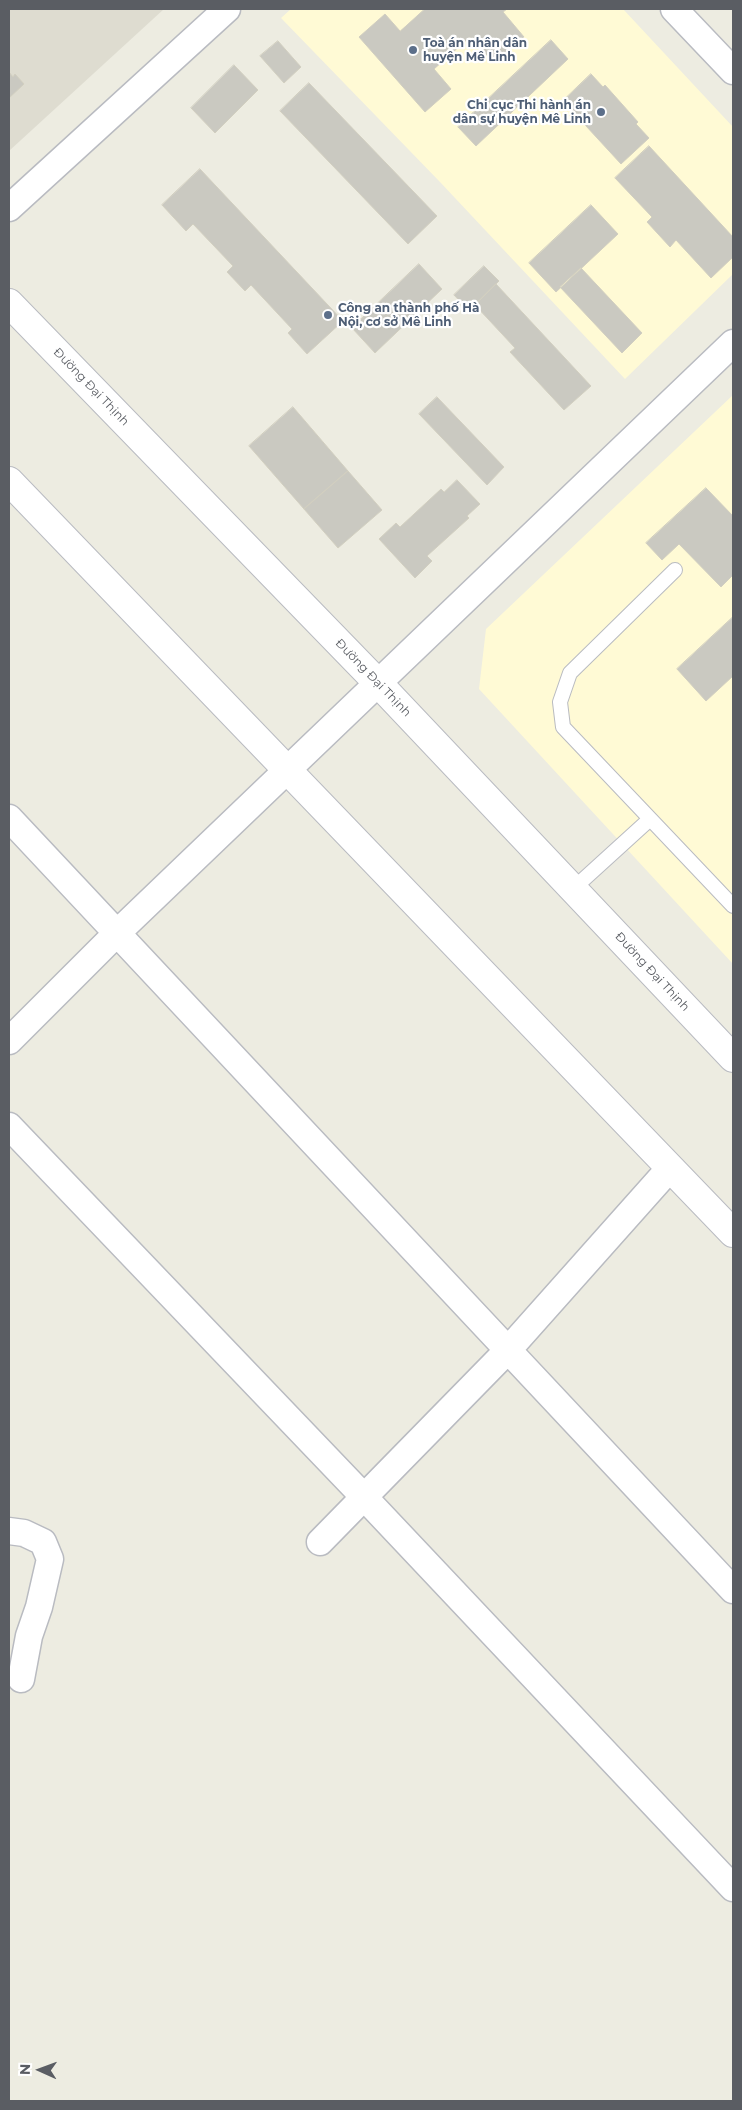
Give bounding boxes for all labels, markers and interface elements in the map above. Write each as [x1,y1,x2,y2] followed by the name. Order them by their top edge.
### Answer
[423,36,527,64] place label: Toà án nhân dân huyện Mê Linh
[407,44,419,56] marker: Toà án nhân dân huyện Mê Linh
[453,98,591,126] place label: Chi cục Thi hành án dân sự huyện Mê Linh
[595,106,607,118] marker: Chi cục Thi hành án dân sự huyện Mê Linh
[338,301,479,329] place label: Công an thành phố Hà Nội, cơ sở Mê Linh
[322,309,334,321] marker: Công an thành phố Hà Nội, cơ sở Mê Linh
[50,345,132,429] street label: Đường Đại Thịnh
[332,636,414,720] street label: Đường Đại Thịnh
[612,930,692,1014] street label: Đường Đại Thịnh
[15,2045,65,2095] north arrow
[16,2064,34,2075] text: N

